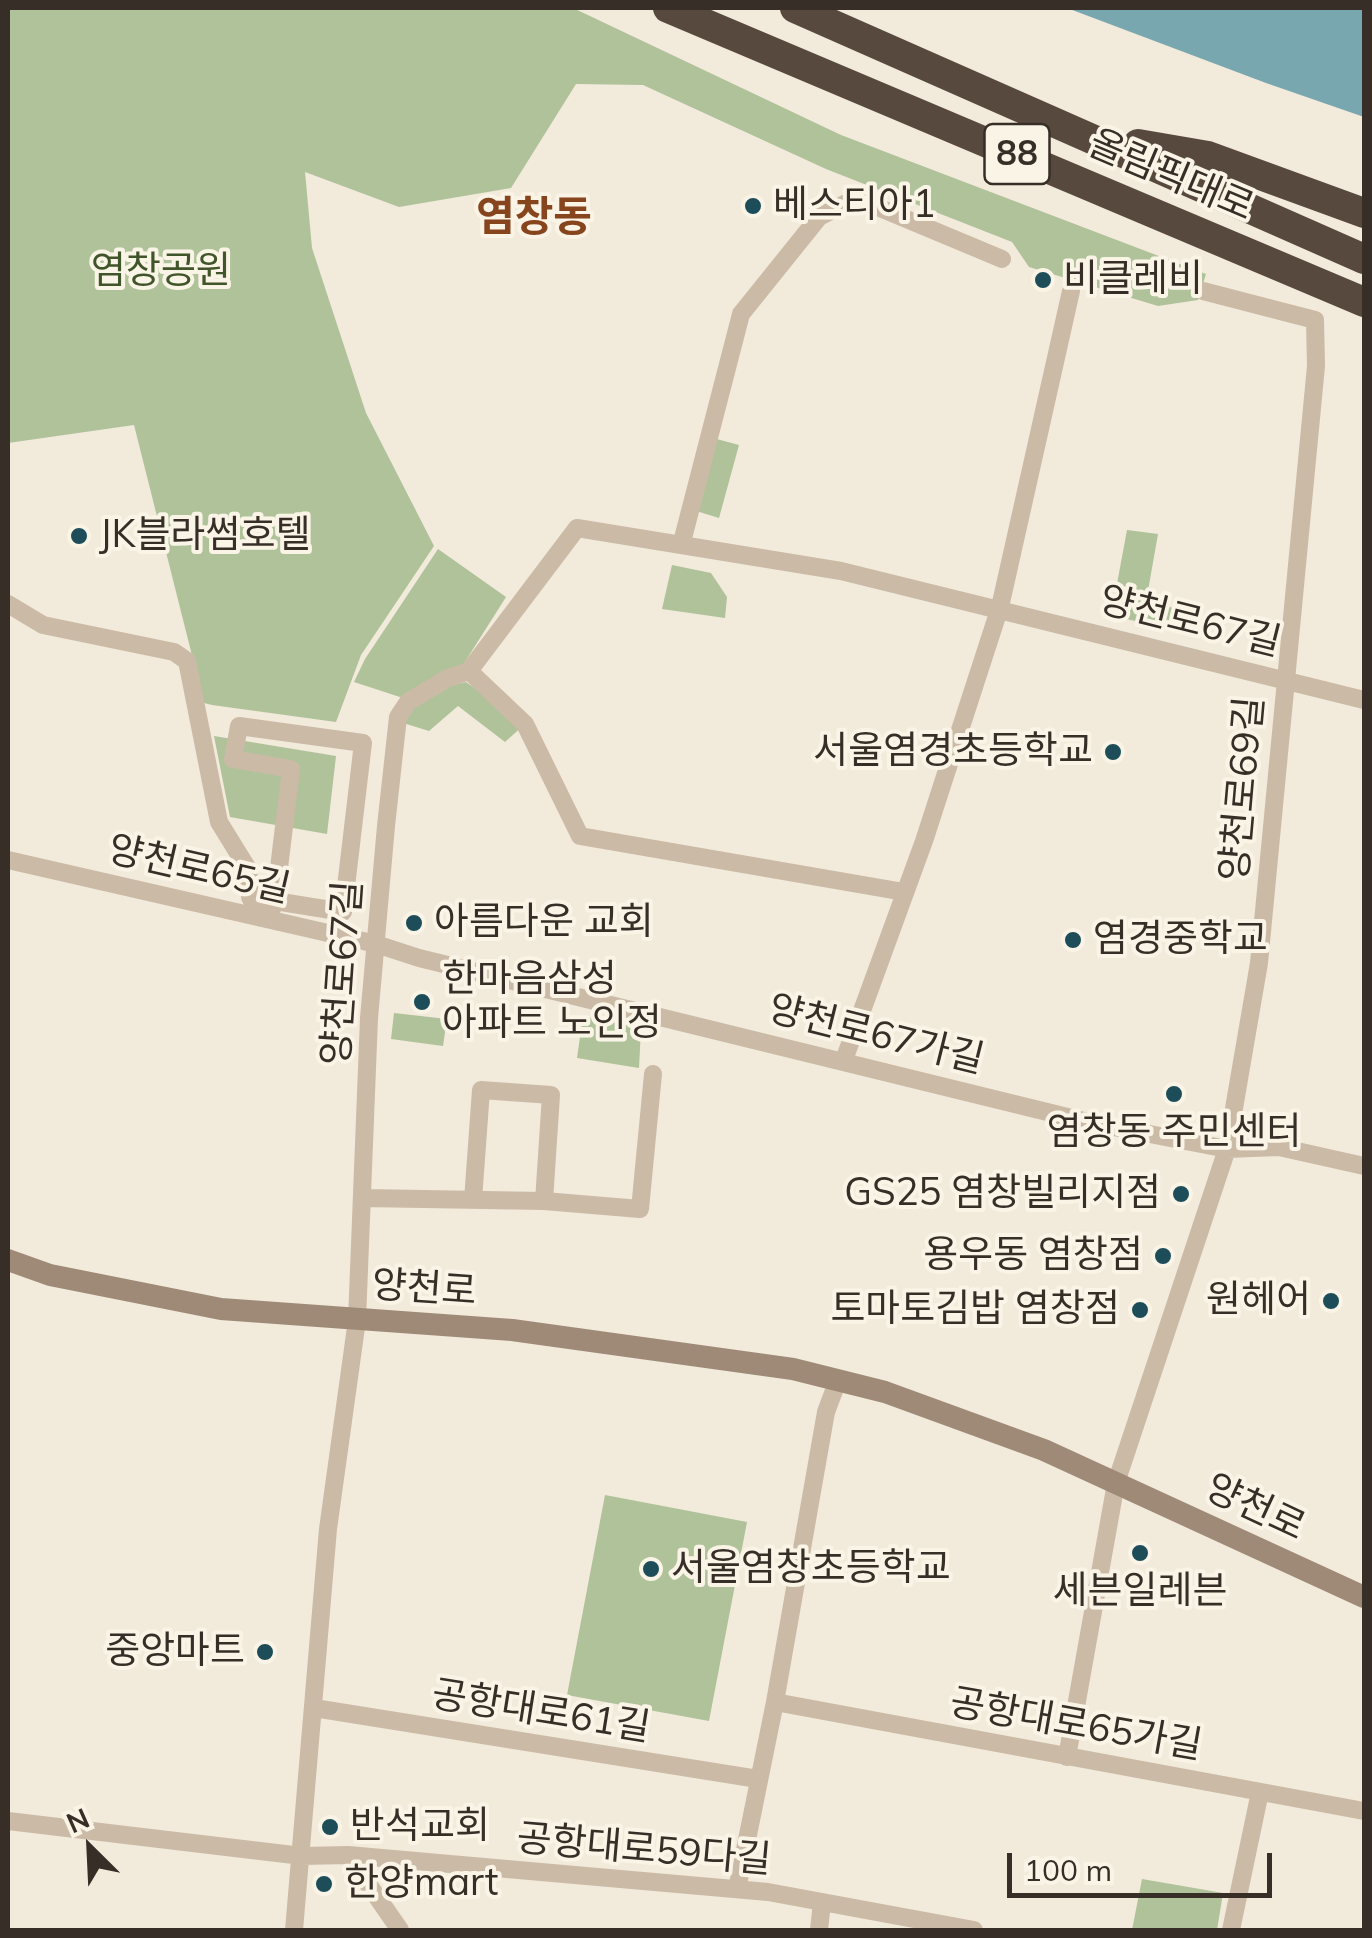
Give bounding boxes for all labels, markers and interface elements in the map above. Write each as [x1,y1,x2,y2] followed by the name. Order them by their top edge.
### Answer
[1082,121,1260,231] street label: 올림픽대로
[984,124,1050,184] road number: 88
[773,183,936,229] place label: 베스티아1
[476,193,592,243] district label: 염창동
[742,195,764,217] marker: 베스티아1
[91,249,231,295] park label: 염창공원
[1063,257,1203,303] place label: 비클레비
[1032,269,1054,291] marker: 비클레비
[99,513,310,559] place label: JK블라썸호텔
[68,525,90,547] marker: JK블라썸호텔
[1095,577,1285,667] street label: 양천로67길
[1212,695,1274,883] street label: 양천로69길
[813,729,1093,775] place label: 서울염경초등학교
[1102,741,1124,763] marker: 서울염경초등학교
[104,827,294,913] street label: 양천로65길
[314,879,372,1067] street label: 양천로67길
[434,900,654,946] place label: 아름다운 교회
[403,912,425,934] marker: 아름다운 교회
[1093,917,1268,963] place label: 염경중학교
[1062,929,1084,951] marker: 염경중학교
[442,957,662,1046] place label: 한마음삼성 아파트 노인정
[764,986,988,1084] street label: 양천로67가길
[411,991,433,1013] marker: 한마음삼성 아파트 노인정
[1163,1083,1185,1105] marker: 염창동 주민센터
[1047,1110,1301,1156] place label: 염창동 주민센터
[844,1171,1161,1217] place label: GS25 염창빌리지점
[1170,1183,1192,1205] marker: GS25 염창빌리지점
[923,1233,1143,1279] place label: 용우동 염창점
[1152,1245,1174,1267] marker: 용우동 염창점
[370,1263,478,1315] street label: 양천로
[1206,1278,1311,1324] place label: 원헤어
[830,1287,1120,1333] place label: 토마토김밥 염창점
[1320,1290,1342,1312] marker: 원헤어
[1129,1299,1151,1321] marker: 토마토김밥 염창점
[1198,1465,1312,1551] street label: 양천로
[1129,1542,1151,1564] marker: 세븐일레븐
[671,1546,951,1592] place label: 서울염창초등학교
[640,1558,662,1580] marker: 서울염창초등학교
[1053,1569,1227,1615] place label: 세븐일레븐
[105,1629,245,1675] place label: 중앙마트
[254,1641,276,1663] marker: 중앙마트
[429,1672,653,1752] street label: 공항대로61길
[946,1680,1206,1770] street label: 공항대로65가길
[40,1798,140,1898] north arrow
[61,1800,94,1840] text: N
[350,1804,490,1850] place label: 반석교회
[319,1816,341,1838] marker: 반석교회
[515,1816,773,1884] street label: 공항대로59다길
[1012,1833,1277,1895] scale bar
[1024,1851,1112,1889] text: 100 m
[344,1861,498,1907] place label: 한양mart
[313,1873,335,1895] marker: 한양mart

